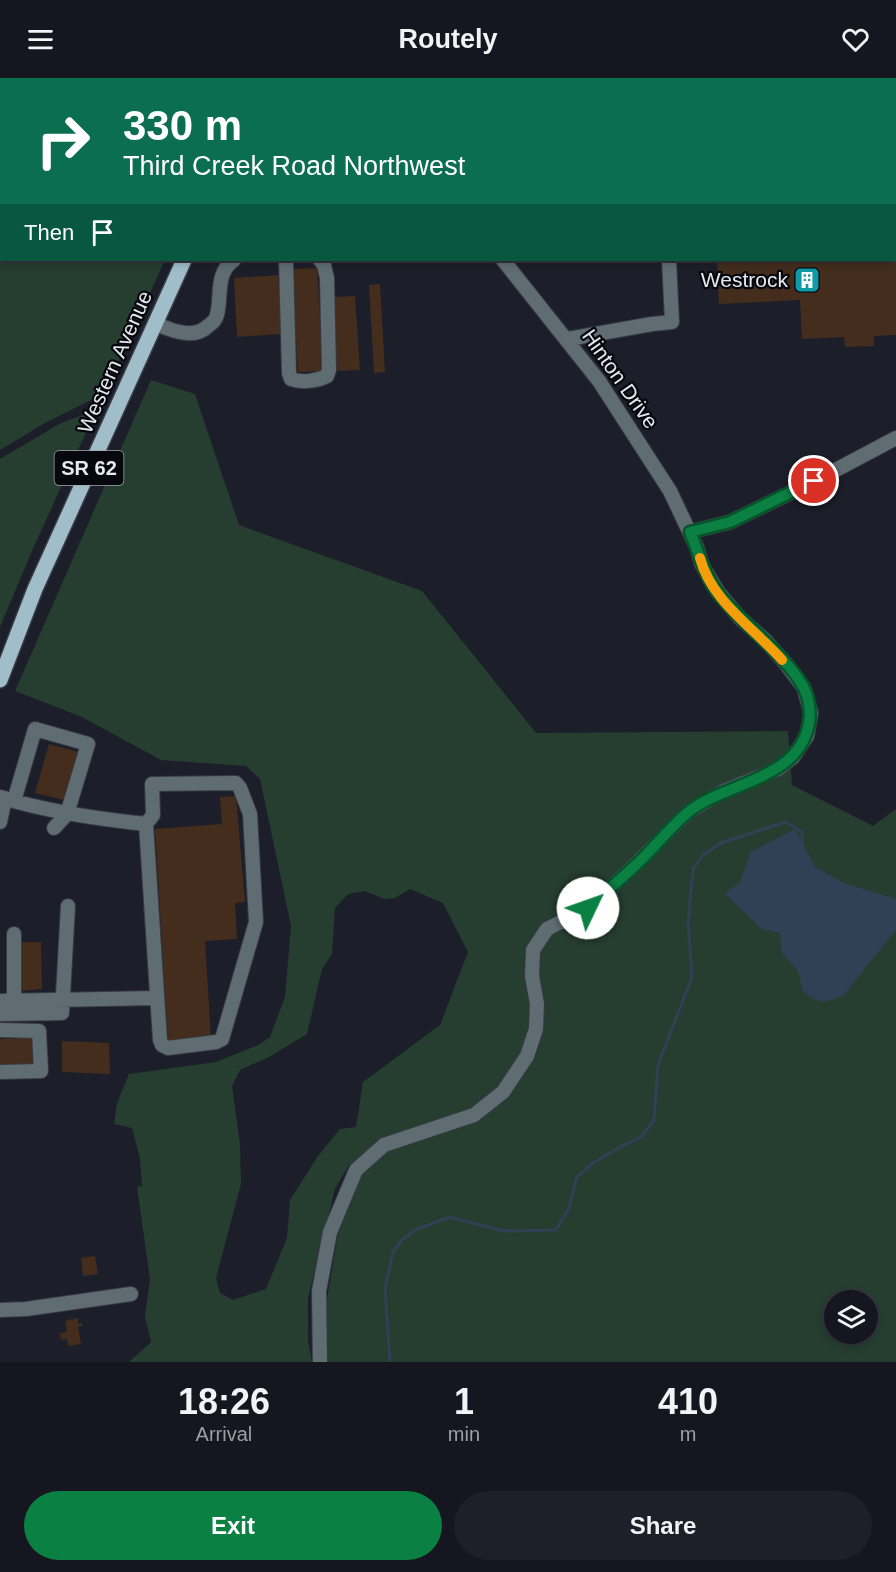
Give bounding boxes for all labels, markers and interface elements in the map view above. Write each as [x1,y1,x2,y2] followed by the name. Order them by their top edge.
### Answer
[24,23,57,56] icon: menu
[839,23,872,56] icon: heart
[398,24,498,54] text: Routely
[24,102,102,180] icon: right
[123,102,242,149] text: 330 m
[123,151,465,181] text: Third Creek Road Northwest
[86,216,119,249] icon: arrive
[24,220,74,245] text: Then
[792,265,822,295] building icon: Westrock
[701,268,788,291] place label: Westrock
[73,287,156,437] street label: Western Avenue
[578,325,663,433] street label: Hinton Drive
[54,451,124,485] road number: SR 62
[788,455,839,506] pin
[797,464,830,497] icon: arrive
[556,876,620,940] position arrow
[824,1290,878,1344] map controls
[824,1290,878,1344] button: layers
[178,1381,270,1422] text: 18:26
[454,1381,474,1422] text: 1
[658,1381,718,1422] text: 410
[196,1423,252,1445] text: Arrival
[448,1423,480,1445] text: min
[680,1423,696,1445] text: m
[24,1491,442,1560] button: Exit
[454,1491,872,1560] button: Share

